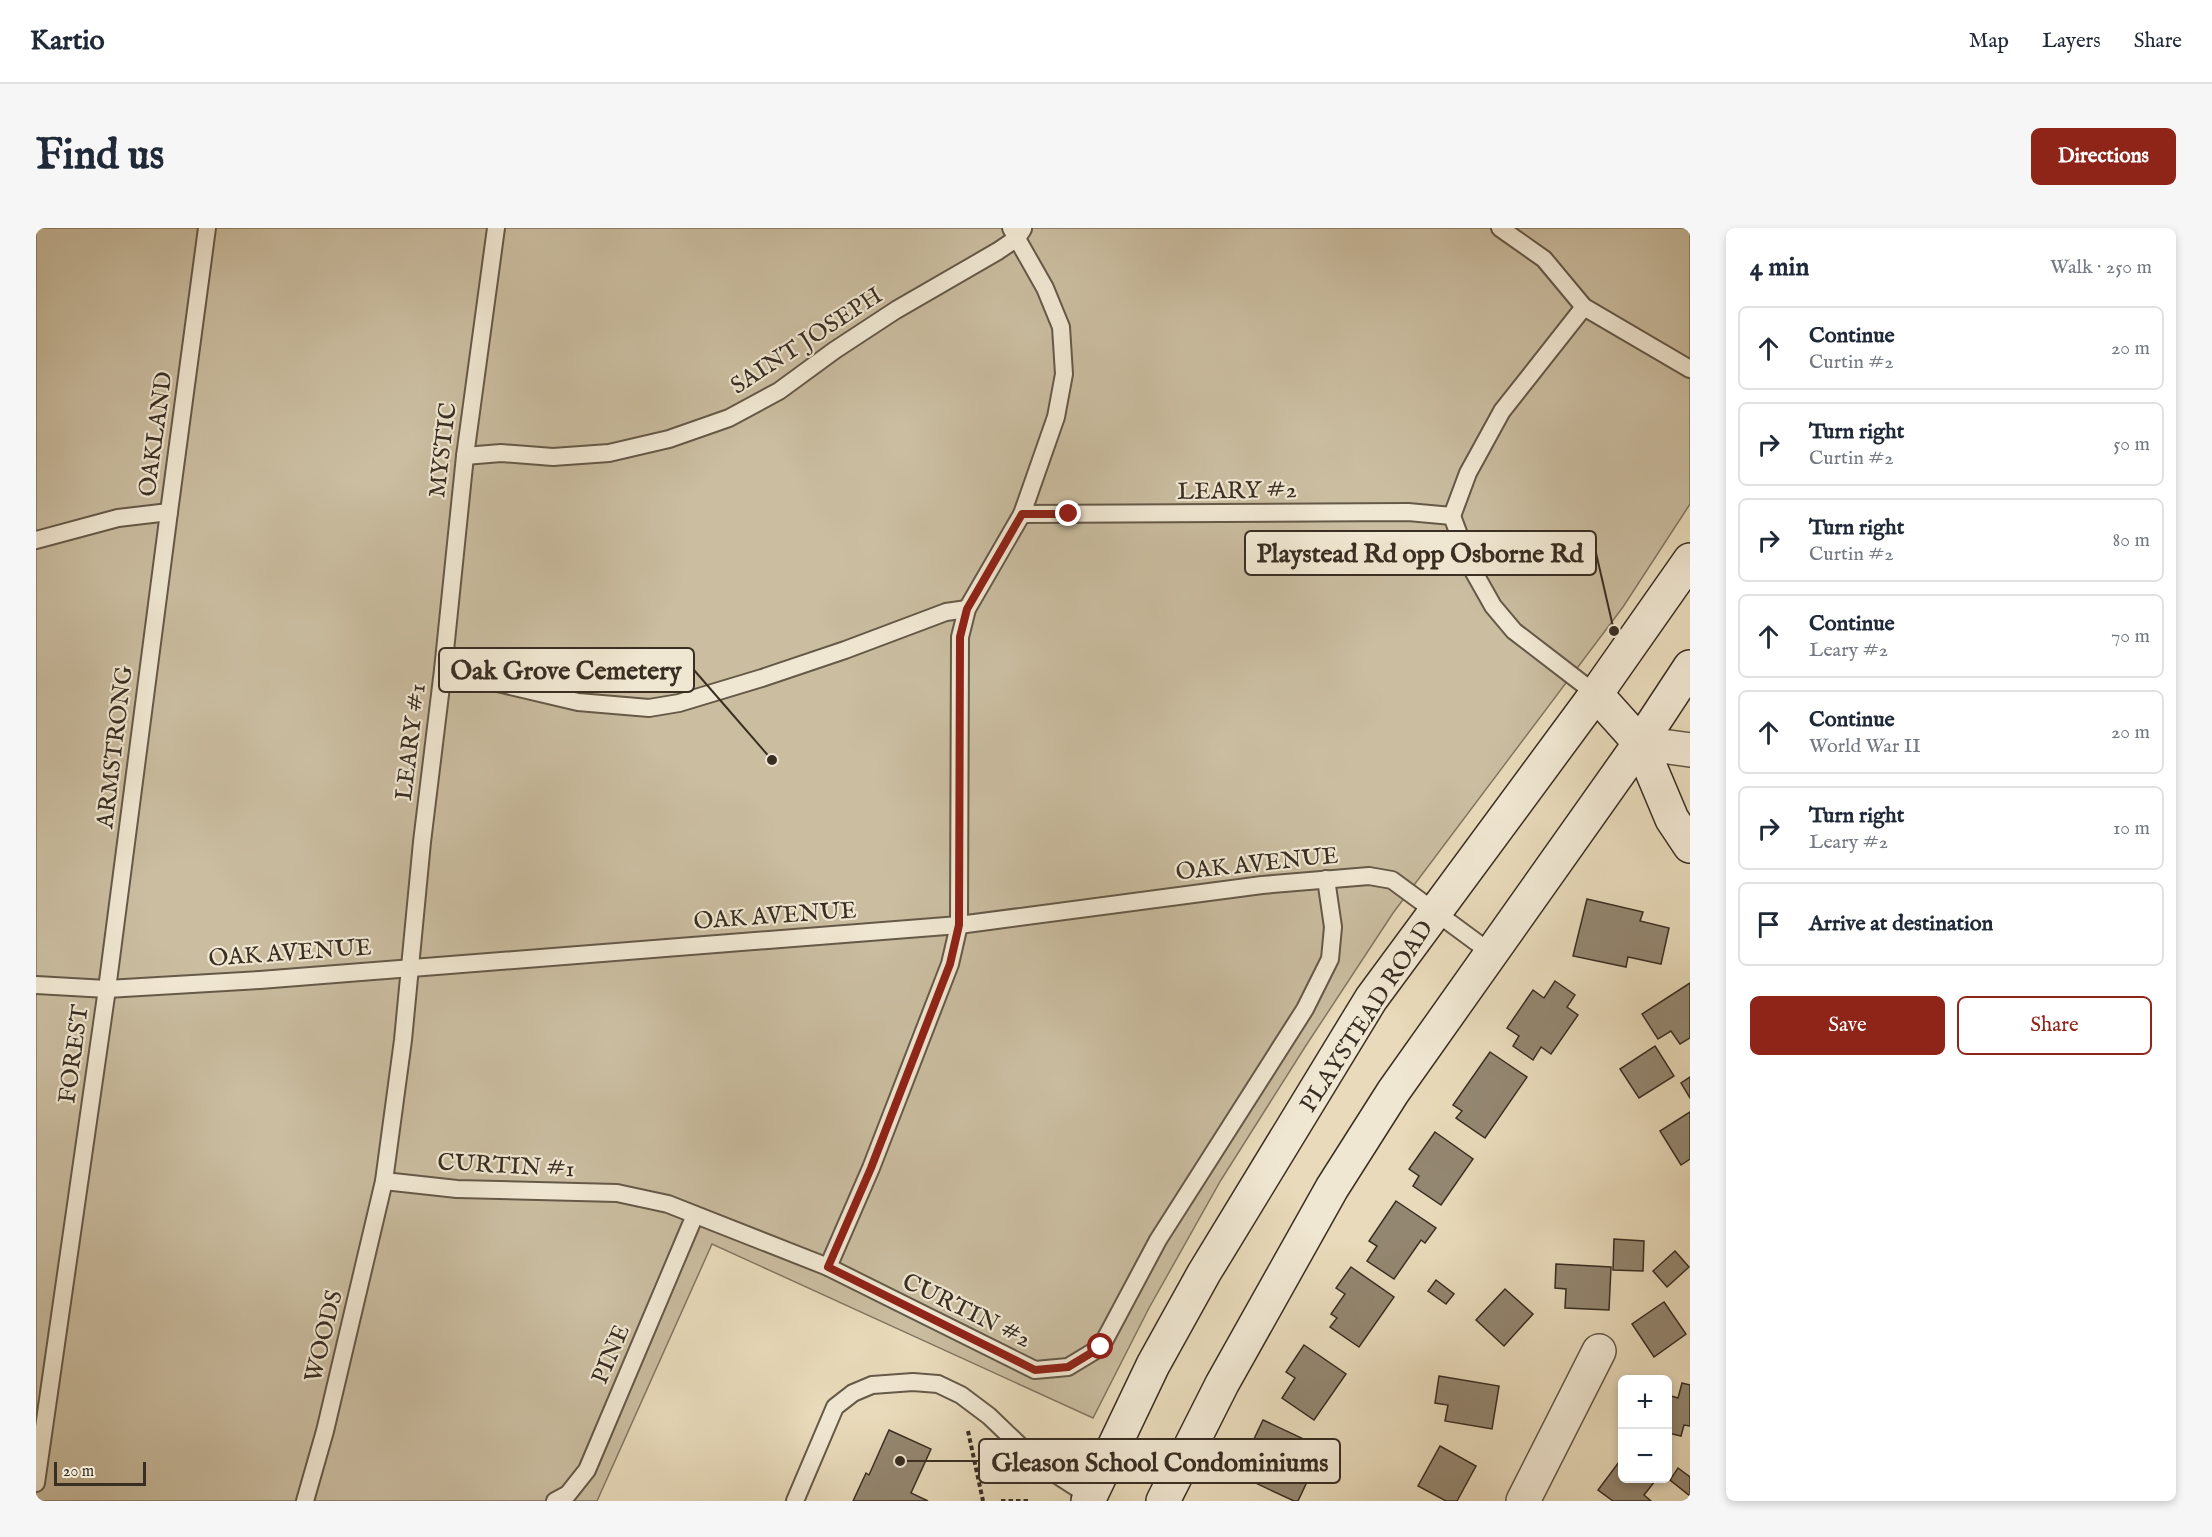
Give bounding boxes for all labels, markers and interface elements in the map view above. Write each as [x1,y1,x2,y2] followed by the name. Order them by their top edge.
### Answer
[30,24,105,59] text: Kartio
[1969,28,2009,55] text: Map
[2042,28,2101,55] text: Layers
[2134,28,2182,55] text: Share
[2031,128,2176,185] button: Directions
[36,130,164,183] text: Find us
[1750,251,1809,284] text: 4 min
[2050,255,2152,280] text: Walk · 250 m
[725,281,889,402] street label: SAINT JOSEPH
[1809,322,1895,350] text: Continue
[1752,332,1785,365] icon: ahead
[2111,336,2150,361] text: 20 m
[1809,350,1894,375] text: Curtin #2
[132,370,181,499] street label: OAKLAND
[422,401,465,500] street label: MYSTIC
[1809,418,1904,446] text: Turn right
[1752,428,1785,461] icon: right
[2113,432,2150,457] text: 50 m
[1809,446,1894,471] text: Curtin #2
[1177,475,1297,508] street label: LEARY #2
[1055,500,1081,526] route end
[1809,514,1904,542] text: Turn right
[1752,524,1785,557] icon: right
[2113,528,2150,553] text: 80 m
[1245,531,1596,575] callout: Playstead Rd opp Osborne Rd
[1257,538,1585,571] text: Playstead Rd opp Osborne Rd
[1809,542,1894,567] text: Curtin #2
[1809,610,1895,638] text: Continue
[1752,620,1785,653] icon: ahead
[2111,624,2150,649] text: 70 m
[1809,638,1888,663] text: Leary #2
[439,648,694,692] callout: Oak Grove Cemetery
[450,655,683,688] text: Oak Grove Cemetery
[90,664,141,831] street label: ARMSTRONG
[389,682,434,802] street label: LEARY #1
[1809,706,1895,734] text: Continue
[1752,716,1785,749] icon: ahead
[2111,720,2150,745] text: 20 m
[1809,734,1921,759] text: World War II
[1809,802,1904,830] text: Turn right
[1752,812,1785,845] icon: right
[2113,816,2150,841] text: 10 m
[1809,830,1888,855] text: Leary #2
[1174,841,1340,888] street label: OAK AVENUE
[693,895,858,938] street label: OAK AVENUE
[1752,908,1785,941] icon: arrive
[1809,910,1993,938] text: Arrive at destination
[1294,915,1441,1119] street label: PLAYSTEAD ROAD
[208,932,373,975] street label: OAK AVENUE
[1750,996,1945,1055] button: Save
[1957,996,2152,1055] button: Share
[52,1002,97,1106] street label: FOREST
[437,1147,575,1186] street label: CURTIN #1
[897,1267,1036,1356] street label: CURTIN #2
[298,1287,351,1386] street label: WOODS
[585,1320,638,1389] street label: PINE
[1087,1333,1113,1359] route start
[1618,1375,1672,1483] map controls
[1618,1375,1672,1429] button: +
[1618,1429,1672,1483] button: −
[979,1439,1340,1483] callout: Gleason School Condominiums
[991,1447,1329,1480] text: Gleason School Condominiums
[54,1459,146,1486] scale bar
[63,1462,94,1482] text: 20 m

